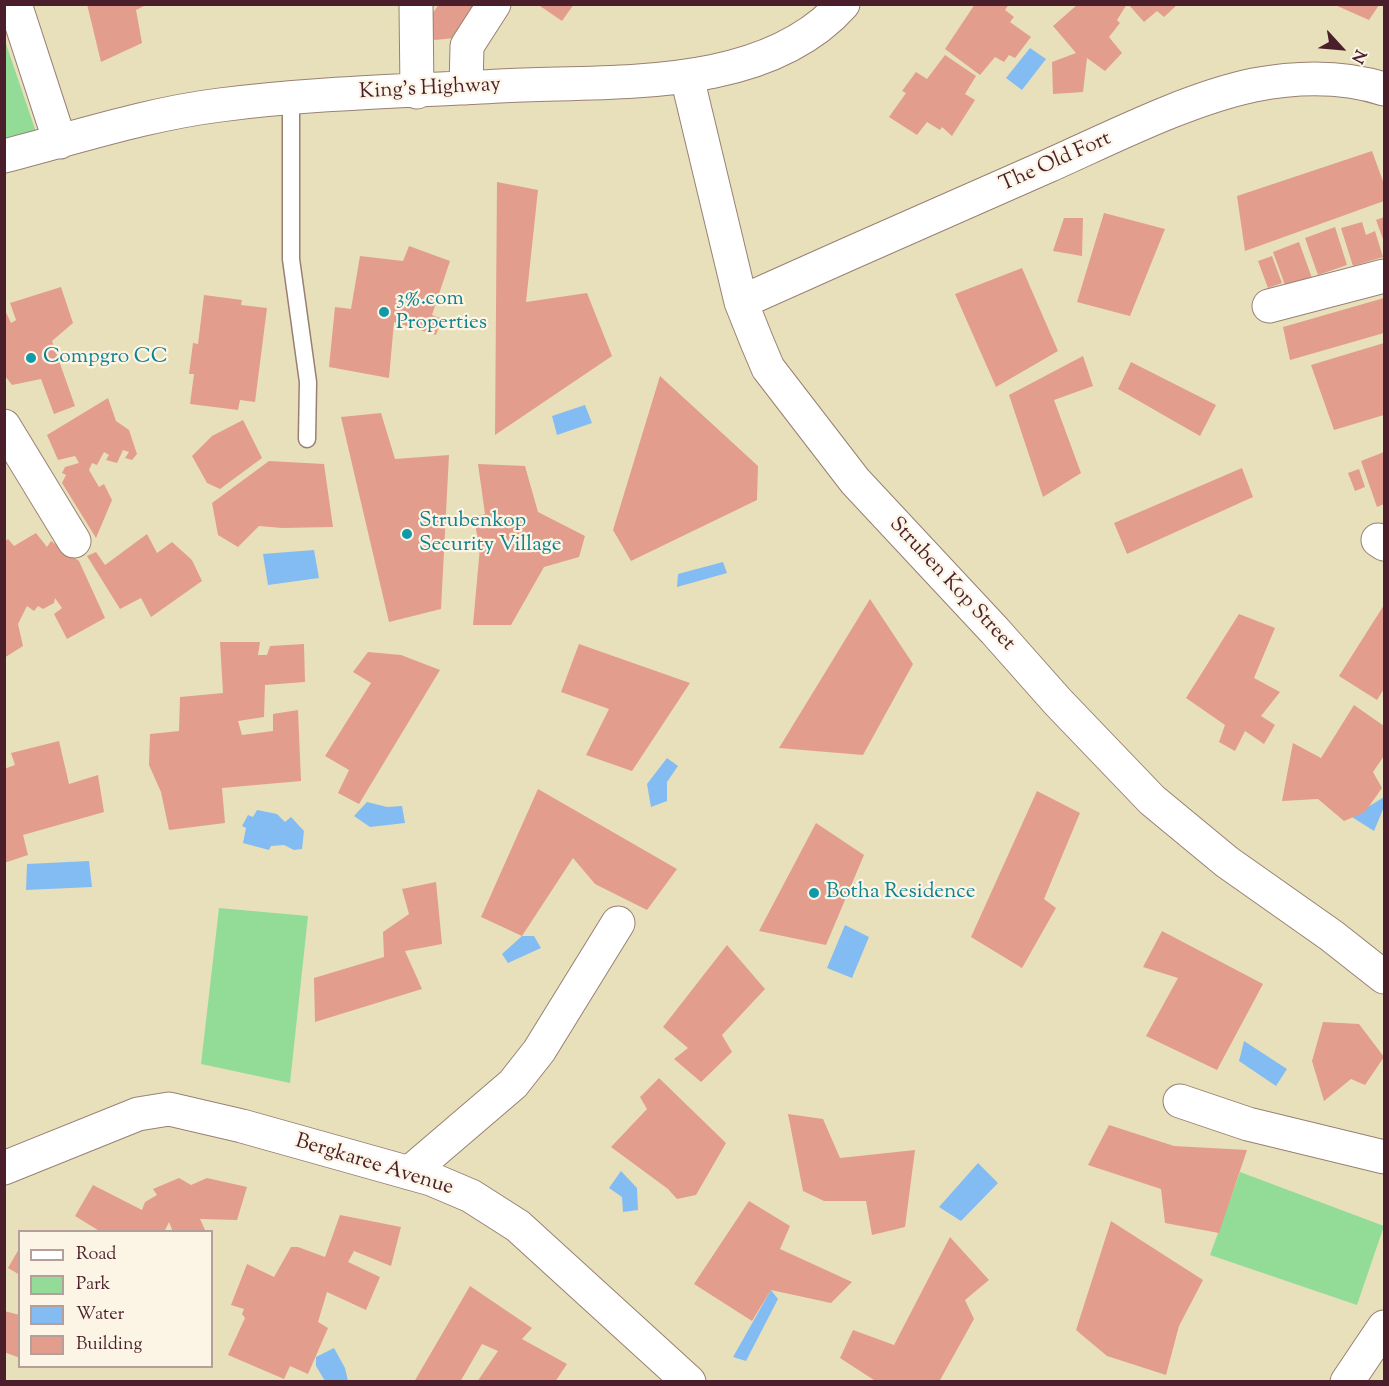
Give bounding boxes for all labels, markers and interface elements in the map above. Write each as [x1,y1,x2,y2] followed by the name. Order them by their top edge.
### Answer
[1311,18,1371,78] north arrow
[1344,45,1371,67] text: N
[359,74,501,106] street label: King's Highway
[997,127,1115,199] street label: The Old Fort
[396,287,487,337] place label: 3%.com Properties
[377,305,391,319] marker: 3%.com Properties
[43,345,168,371] place label: Compgro CC
[24,351,38,365] marker: Compgro CC
[419,509,561,559] place label: Strubenkop Security Village
[883,513,1019,657] street label: Struben Kop Street
[400,527,414,541] marker: Strubenkop Security Village
[826,880,976,906] place label: Botha Residence
[807,886,821,900] marker: Botha Residence
[292,1130,456,1202] street label: Bergkaree Avenue
[18,1230,213,1368] legend
[76,1242,116,1268] text: Road
[76,1272,110,1298] text: Park
[76,1302,124,1328] text: Water
[76,1332,142,1358] text: Building

